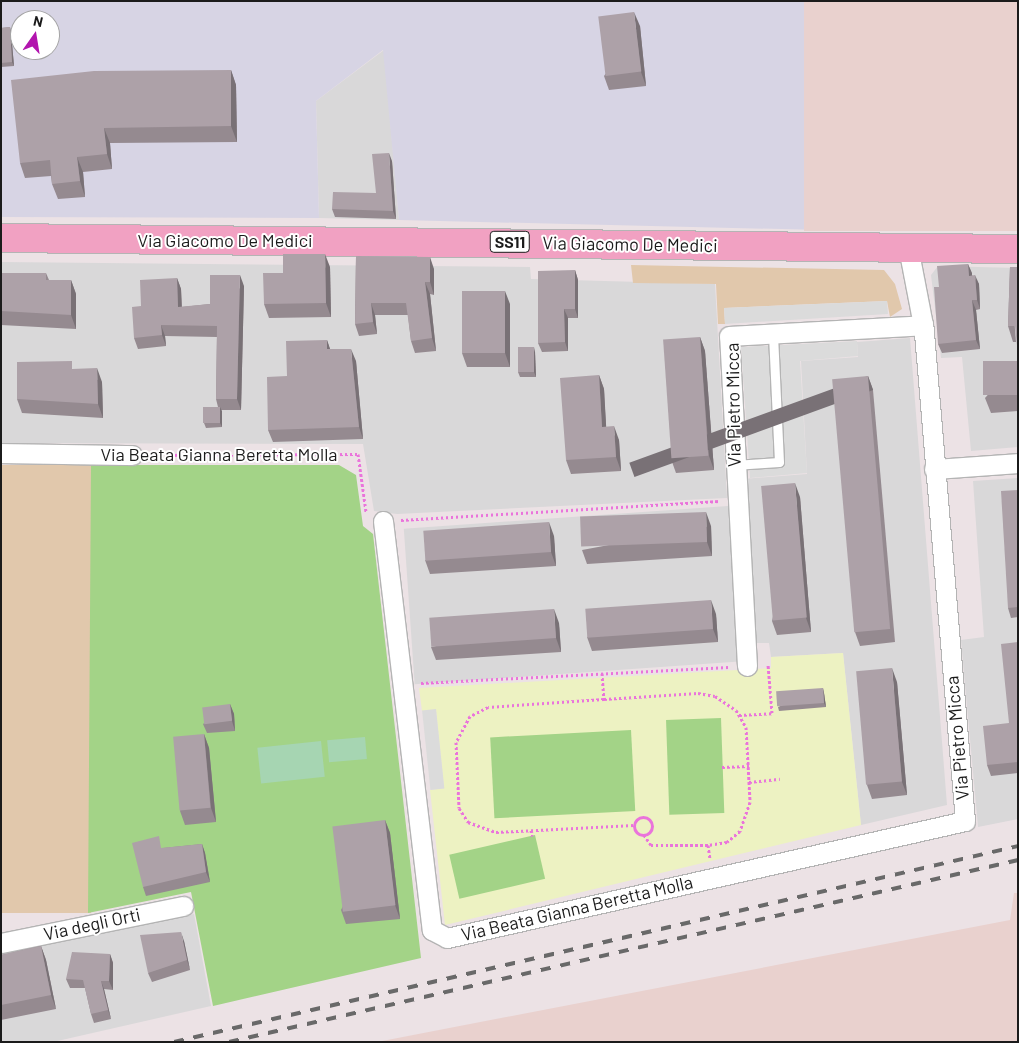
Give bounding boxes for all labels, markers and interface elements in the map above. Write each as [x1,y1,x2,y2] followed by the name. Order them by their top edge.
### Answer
[10,10,60,60] north arrow
[32,12,45,30] text: N
[489,228,531,256] road number: SS11
[137,229,313,251] street label: Via Giacomo De Medici
[542,232,718,256] street label: Via Giacomo De Medici
[721,343,745,467] street label: Via Pietro Micca
[100,443,338,465] street label: Via Beata Gianna Beretta Molla
[941,675,973,801] street label: Via Pietro Micca
[459,871,695,945] street label: Via Beata Gianna Beretta Molla
[42,903,142,945] street label: Via degli Orti

